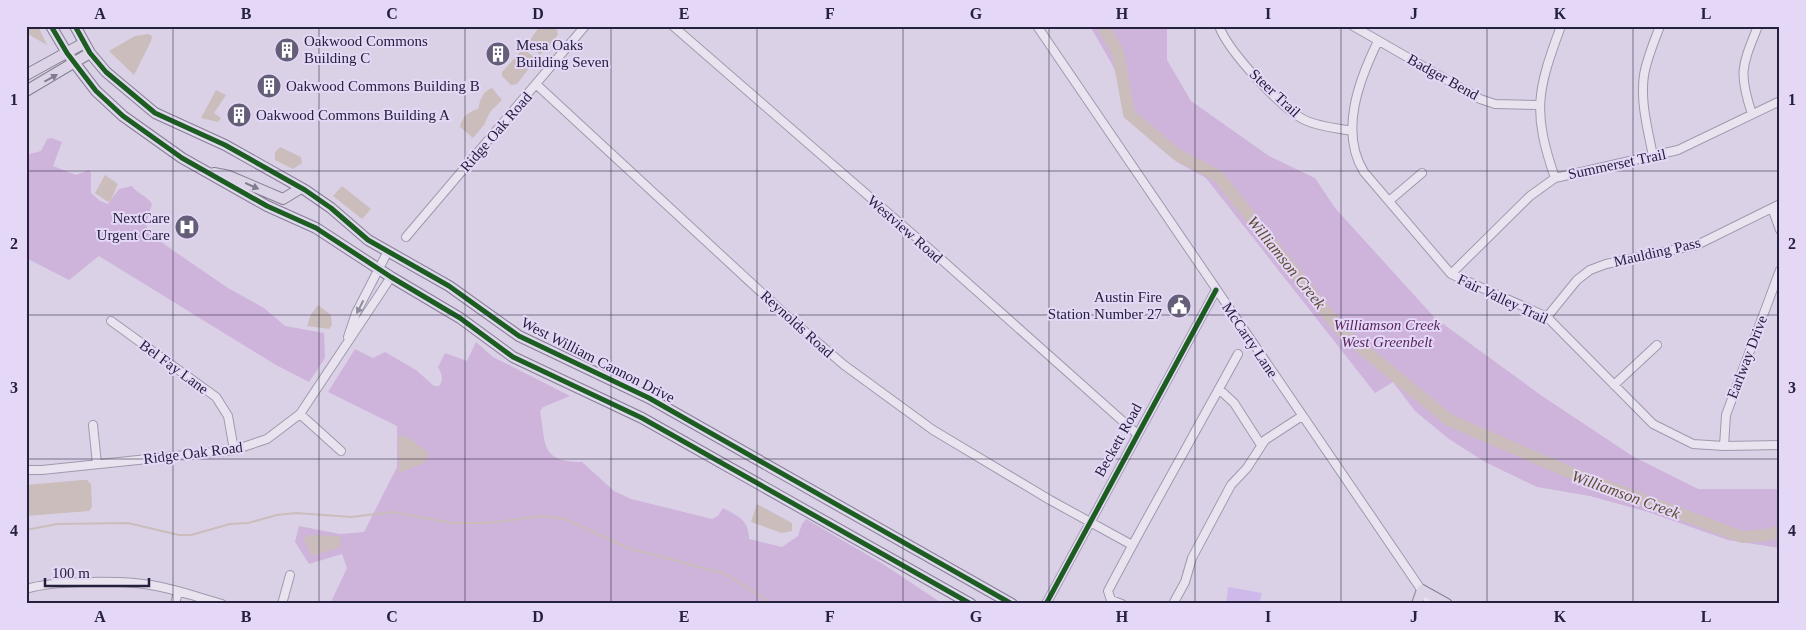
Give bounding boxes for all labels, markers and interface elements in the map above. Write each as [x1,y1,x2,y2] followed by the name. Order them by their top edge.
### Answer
[94,5,106,22] text: A
[241,5,252,22] text: B
[386,5,398,22] text: C
[532,5,544,22] text: D
[679,5,689,22] text: E
[825,5,835,22] text: F
[970,5,983,22] text: G
[1116,5,1129,22] text: H
[1265,5,1271,22] text: I
[1410,5,1418,22] text: J
[1554,5,1567,22] text: K
[1701,5,1711,22] text: L
[304,33,428,66] place label: Oakwood Commons Building C
[274,37,300,63] building icon: Oakwood Commons Building C
[516,37,609,70] place label: Mesa Oaks Building Seven
[485,41,511,67] building icon: Mesa Oaks Building Seven
[1405,51,1482,103] street label: Badger Bend
[1247,66,1303,120] street label: Steer Trail
[44,73,57,82] one-way arrow
[256,73,282,99] building icon: Oakwood Commons Building B
[286,78,480,94] place label: Oakwood Commons Building B
[457,89,535,175] street label: Ridge Oak Road
[10,91,18,108] text: 1
[1788,91,1796,108] text: 1
[226,102,252,128] building icon: Oakwood Commons Building A
[256,107,450,123] place label: Oakwood Commons Building A
[1567,146,1667,182] street label: Summerset Trail
[245,182,259,190] one-way arrow
[864,192,946,266] street label: Westview Road
[97,210,170,243] place label: NextCare Urgent Care
[1244,213,1330,313] water label: Williamson Creek
[174,214,200,240] hospital icon: NextCare Urgent Care
[1612,234,1702,270] street label: Maulding Pass
[10,235,18,252] text: 2
[1788,235,1796,252] text: 2
[1455,271,1551,327] street label: Fair Valley Trail
[757,287,837,361] street label: Reynolds Road
[1048,289,1162,322] place label: Austin Fire Station Number 27
[1166,293,1192,319] public building icon: Austin Fire Station Number 27
[1219,299,1281,381] street label: McCarty Lane
[355,300,363,314] one-way arrow
[1724,313,1770,401] street label: Earlway Drive
[519,314,678,406] street label: West William Cannon Drive
[1334,317,1441,350] park label: Williamson Creek West Greenbelt
[137,337,212,397] street label: Bel Fay Lane
[10,379,18,396] text: 3
[1788,379,1796,396] text: 3
[1091,400,1145,479] street label: Beckett Road
[142,439,244,467] street label: Ridge Oak Road
[1570,467,1683,522] water label: Williamson Creek
[10,522,18,539] text: 4
[1788,522,1796,539] text: 4
[45,555,149,587] scale bar
[52,565,90,581] text: 100 m
[94,608,106,625] text: A
[241,608,252,625] text: B
[386,608,398,625] text: C
[532,608,544,625] text: D
[679,608,689,625] text: E
[825,608,835,625] text: F
[970,608,983,625] text: G
[1116,608,1129,625] text: H
[1265,608,1271,625] text: I
[1410,608,1418,625] text: J
[1554,608,1567,625] text: K
[1701,608,1711,625] text: L

